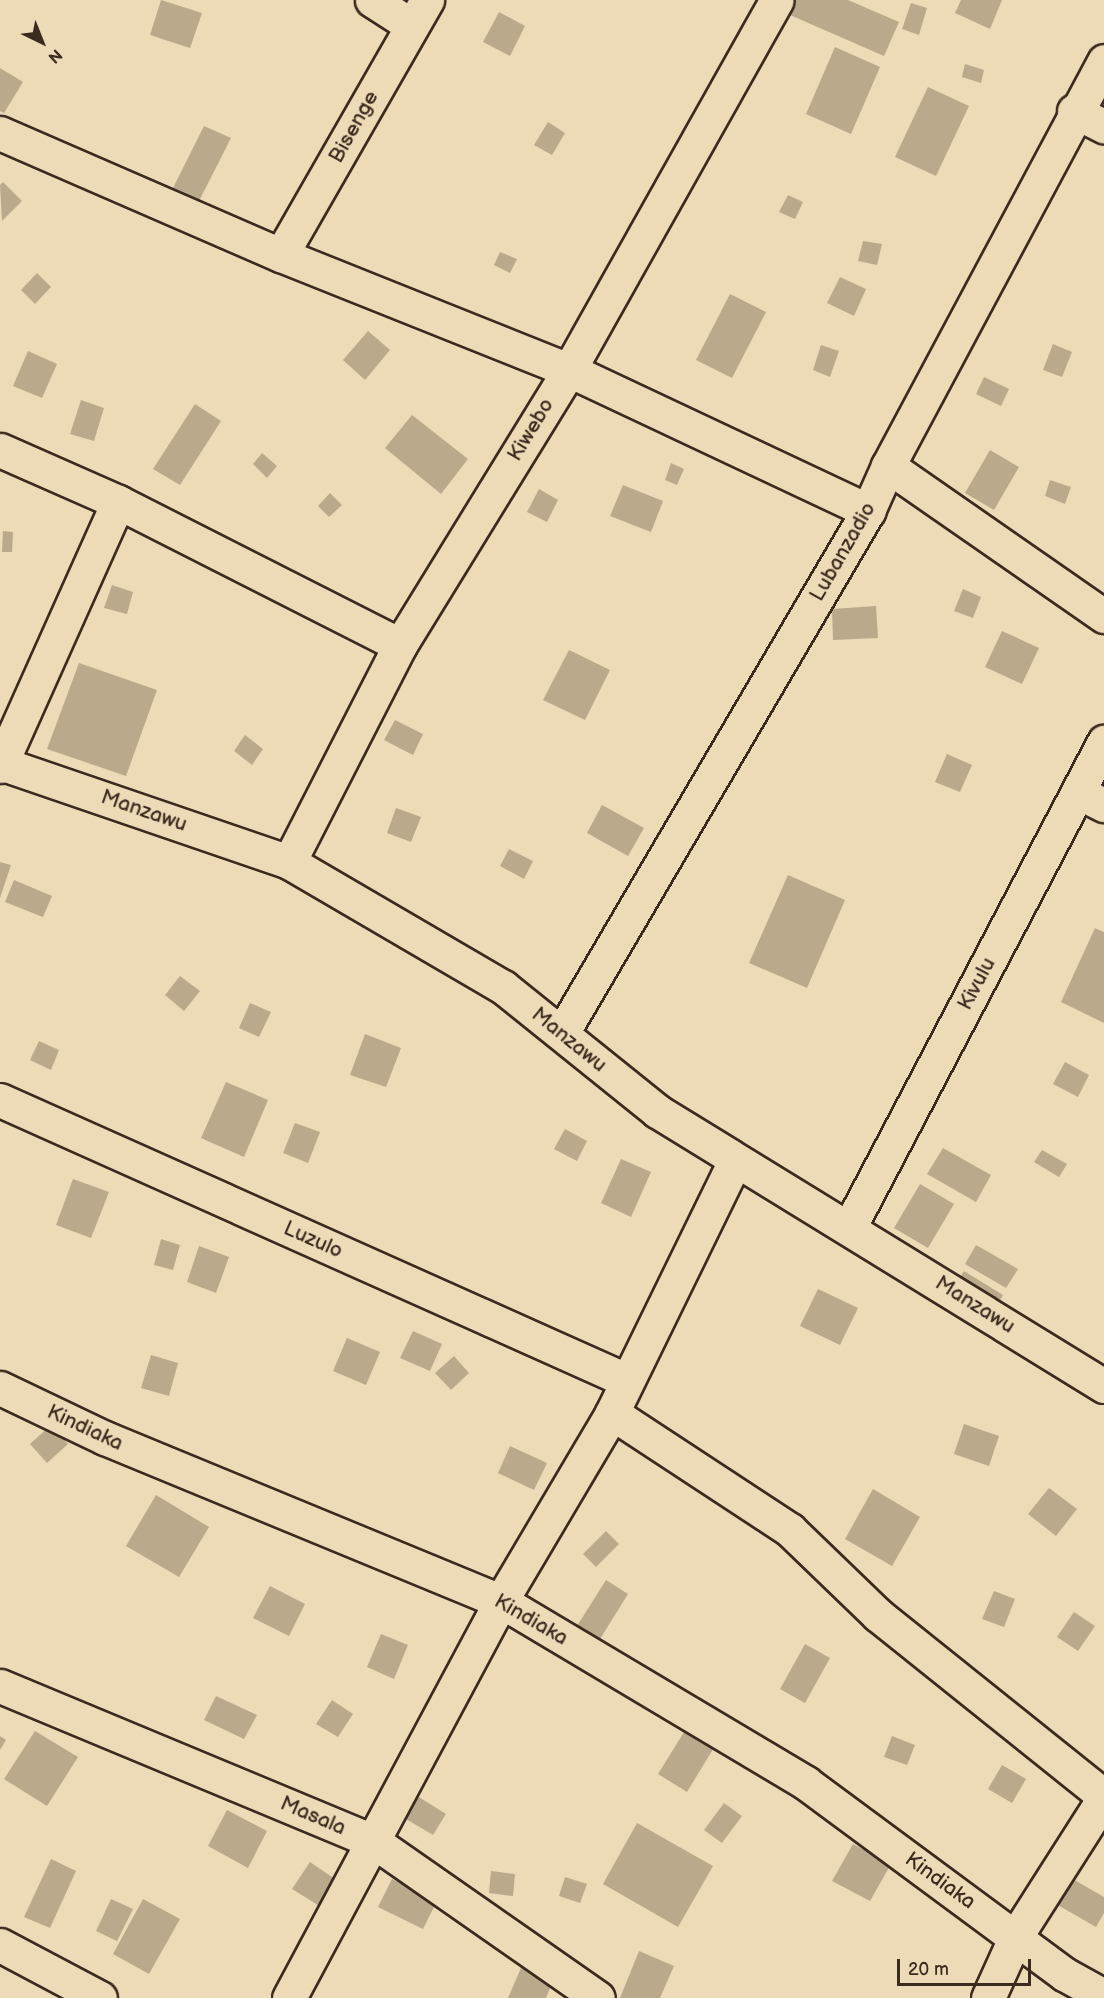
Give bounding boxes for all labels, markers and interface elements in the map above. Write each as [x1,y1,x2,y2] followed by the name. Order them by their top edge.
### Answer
[12,12,72,72] north arrow
[44,44,65,67] text: N
[324,87,384,167] street label: Bisenge
[503,394,559,466] street label: Kiwebo
[805,498,881,606] street label: Lubanzadio
[98,785,190,837] street label: Manzawu
[953,953,1001,1015] street label: Kivulu
[526,1002,612,1078] street label: Manzawu
[280,1216,346,1264] street label: Luzulo
[930,1271,1020,1339] street label: Manzawu
[43,1399,127,1457] street label: Kindiaka
[490,1589,572,1651] street label: Kindiaka
[276,1791,350,1841] street label: Masala
[900,1847,980,1915] street label: Kindiaka
[900,1947,1034,1985] scale bar
[908,1959,949,1980] text: 20 m

